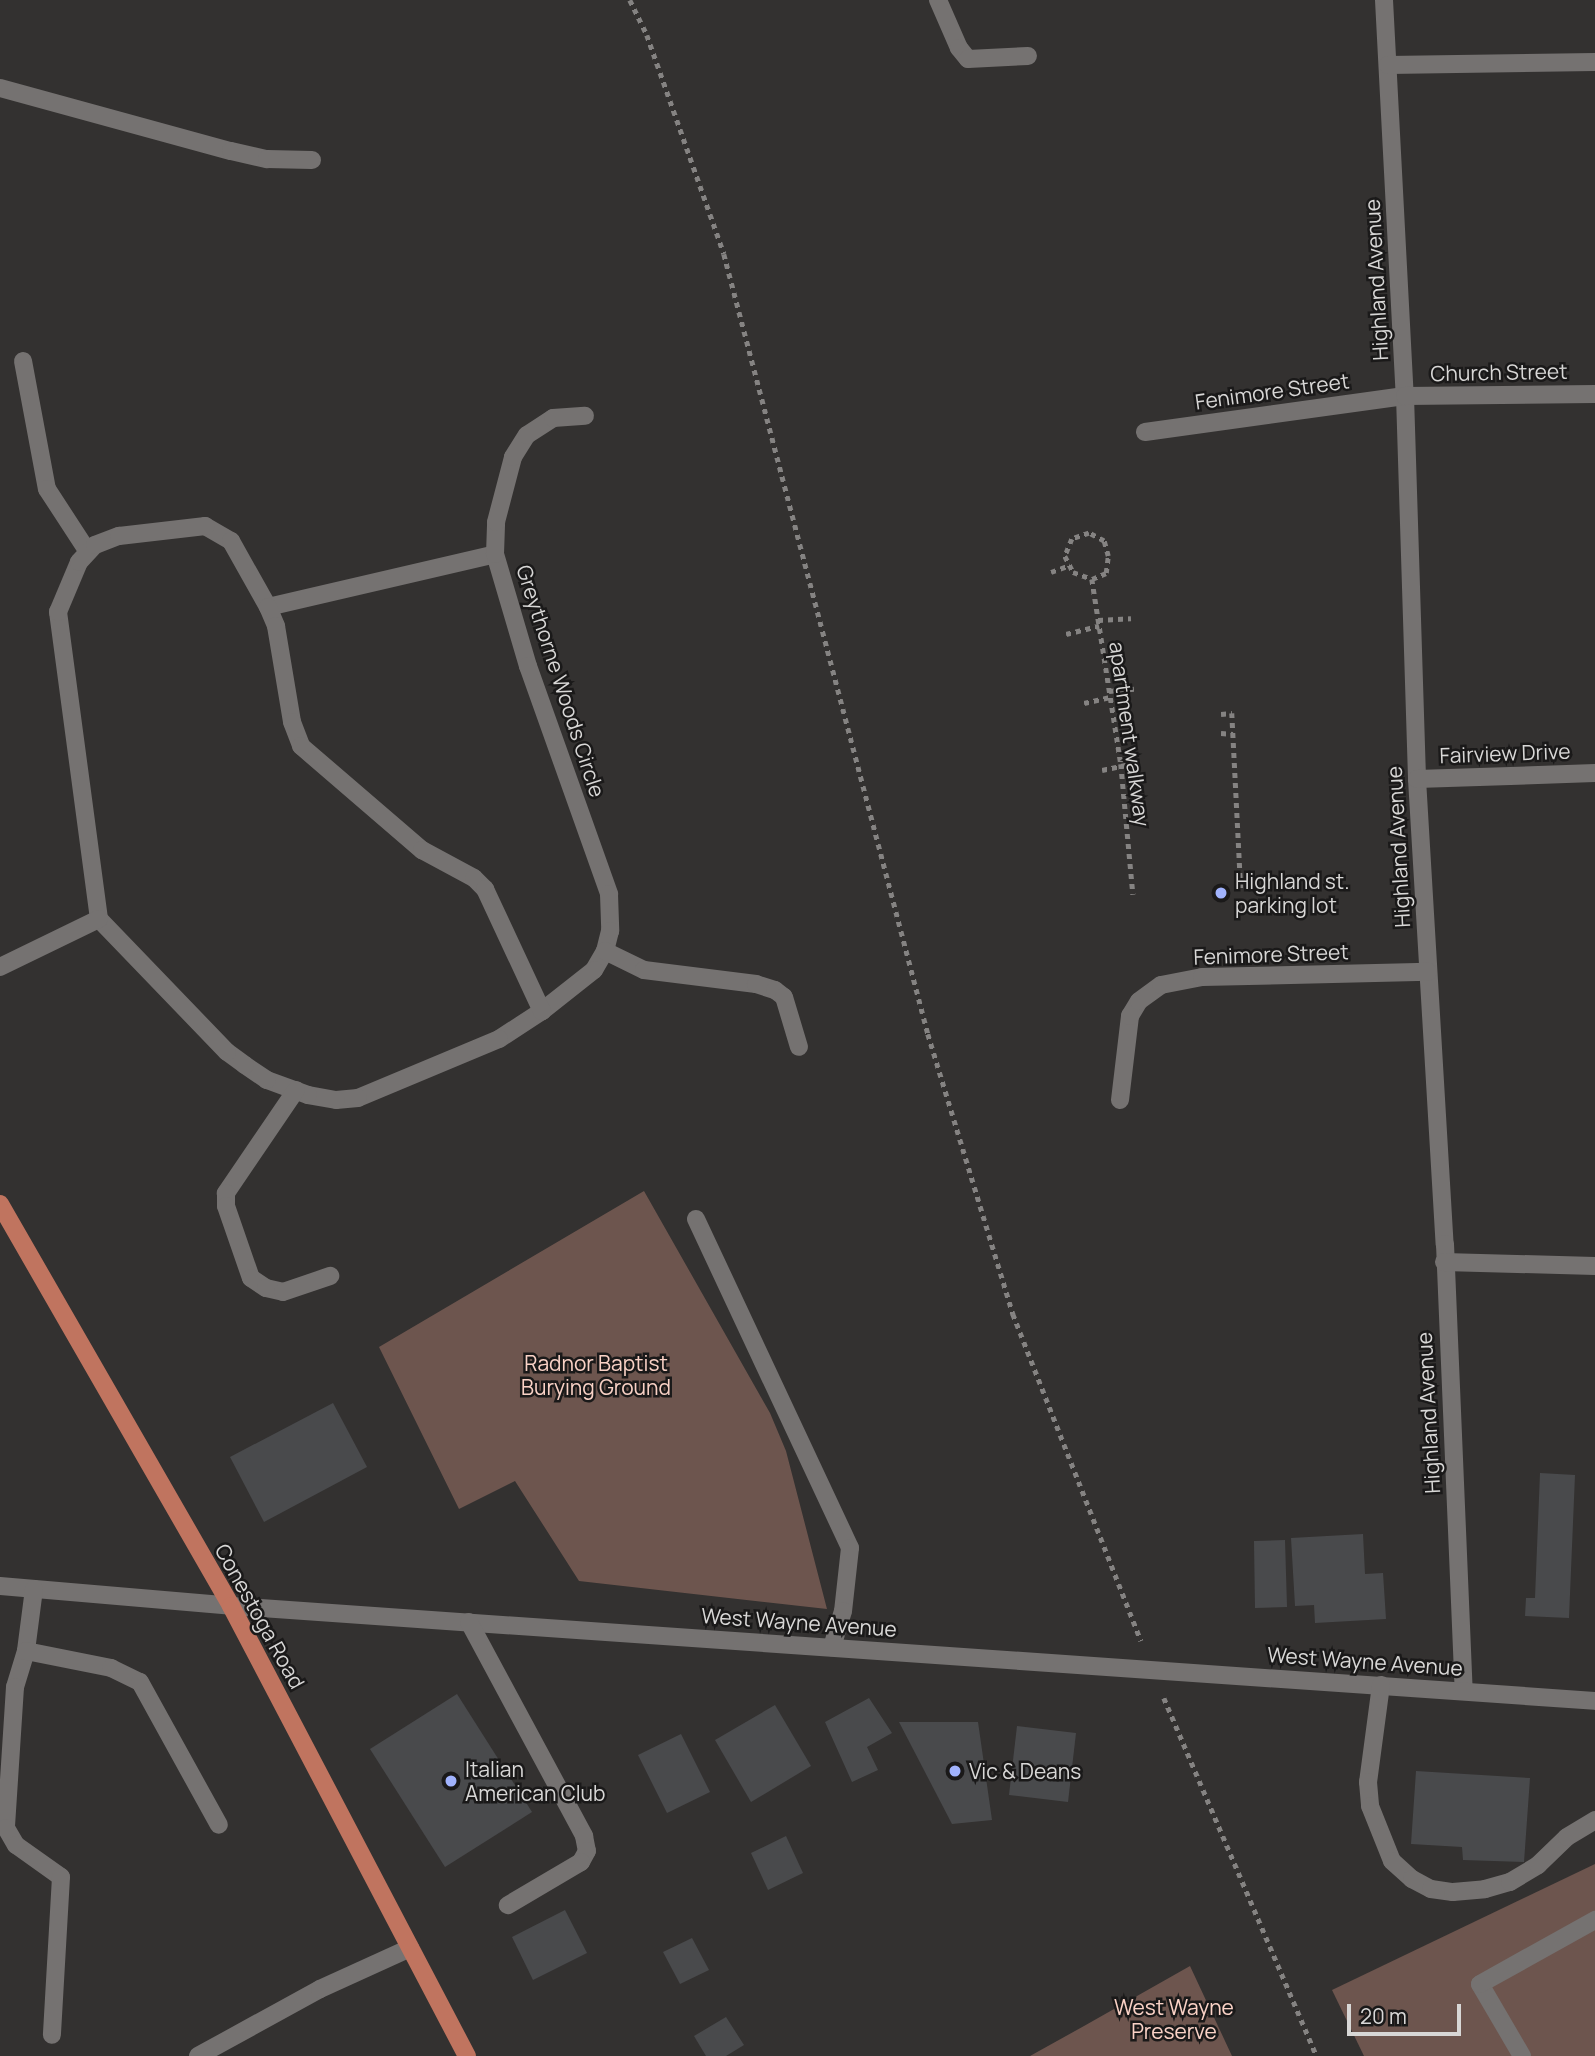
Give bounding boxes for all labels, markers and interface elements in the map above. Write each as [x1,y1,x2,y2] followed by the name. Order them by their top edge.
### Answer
[1359,199,1393,361] street label: Highland Avenue
[1430,358,1568,386] street label: Church Street
[1193,368,1351,414] street label: Fenimore Street
[512,562,610,800] street label: Greythorne Woods Circle
[1105,640,1155,828] street label: apartment walkway
[1439,738,1571,768] street label: Fairview Drive
[1381,766,1415,928] street label: Highland Avenue
[1235,868,1350,918] place label: Highland st. parking lot
[1213,885,1229,901] marker: Highland st. parking lot
[1193,939,1349,969] street label: Fenimore Street
[1411,1332,1445,1494] street label: Highland Avenue
[521,1350,671,1400] park label: Radnor Baptist Burying Ground
[210,1539,310,1693] street label: Conestoga Road
[700,1603,898,1641] street label: West Wayne Avenue
[1266,1642,1464,1680] street label: West Wayne Avenue
[465,1756,606,1806] place label: Italian American Club
[969,1758,1081,1784] place label: Vic & Deans
[947,1763,963,1779] marker: Vic & Deans
[443,1773,459,1789] marker: Italian American Club
[1350,1990,1464,2034] scale bar
[1114,1994,1234,2044] park label: West Wayne Preserve
[1360,2002,1407,2030] text: 20 m

